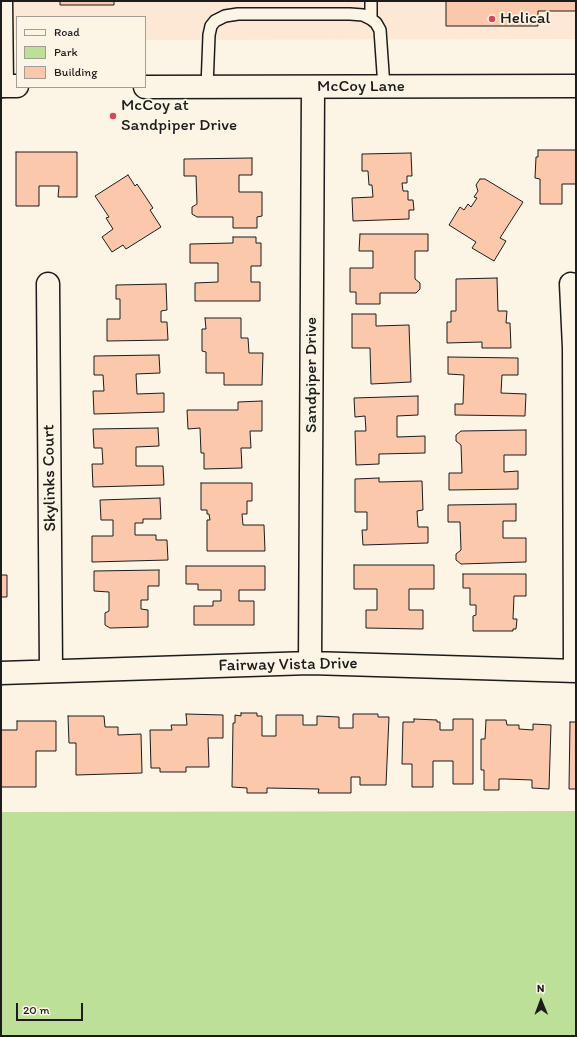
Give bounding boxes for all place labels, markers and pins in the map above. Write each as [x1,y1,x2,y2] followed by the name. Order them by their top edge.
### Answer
[500,9,550,29] place label: Helical
[487,14,497,24] marker: Helical
[121,96,237,136] place label: McCoy at Sandpiper Drive
[108,111,118,121] marker: McCoy at Sandpiper Drive

